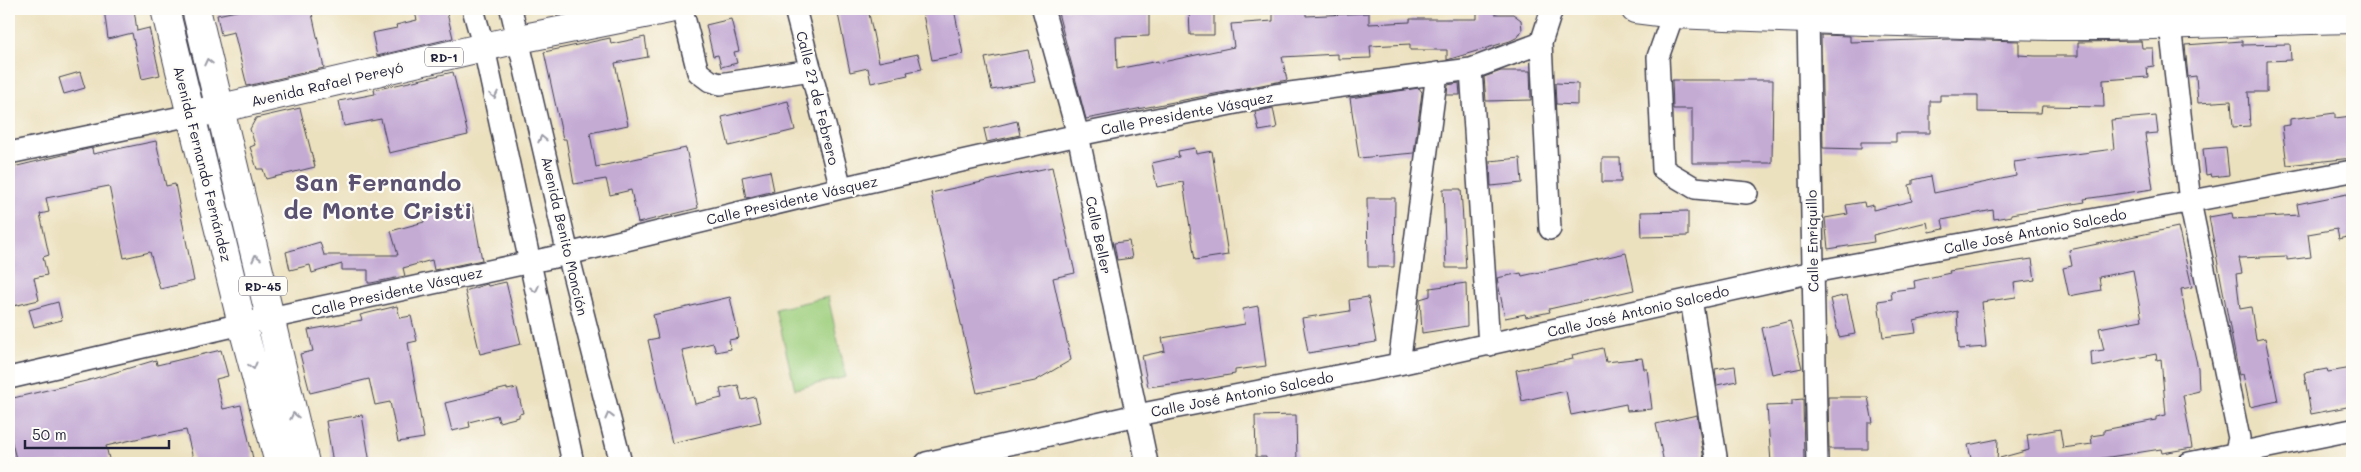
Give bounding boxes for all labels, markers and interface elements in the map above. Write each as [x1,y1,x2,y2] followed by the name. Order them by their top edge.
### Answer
[792,29,844,167] street label: Calle 27 de Febrero
[425,48,463,66] road number: RD-1
[203,57,214,66] one-way arrow
[249,57,405,111] street label: Avenida Rafael Pereyó
[169,64,237,264] street label: Avenida Fernando Fernández
[1099,87,1275,139] street label: Calle Presidente Vásquez
[488,91,499,100] one-way arrow
[537,135,548,144] one-way arrow
[537,155,593,317] street label: Avenida Benito Monción
[284,166,472,225] district label: San Fernando de Monte Cristi
[704,171,880,229] street label: Calle Presidente Vásquez
[1802,190,1822,292] street label: Calle Enriquillo
[1081,194,1117,276] street label: Calle Beller
[1942,204,2128,258] street label: Calle José Antonio Salcedo
[252,254,262,262] one-way arrow
[309,262,485,320] street label: Calle Presidente Vásquez
[239,276,287,296] road number: RD-45
[1545,281,1731,341] street label: Calle José Antonio Salcedo
[529,284,540,293] one-way arrow
[247,362,258,371] one-way arrow
[1149,367,1335,421] street label: Calle José Antonio Salcedo
[289,411,300,420] one-way arrow
[604,412,615,421] one-way arrow
[25,417,169,449] scale bar
[32,424,67,444] text: 50 m

